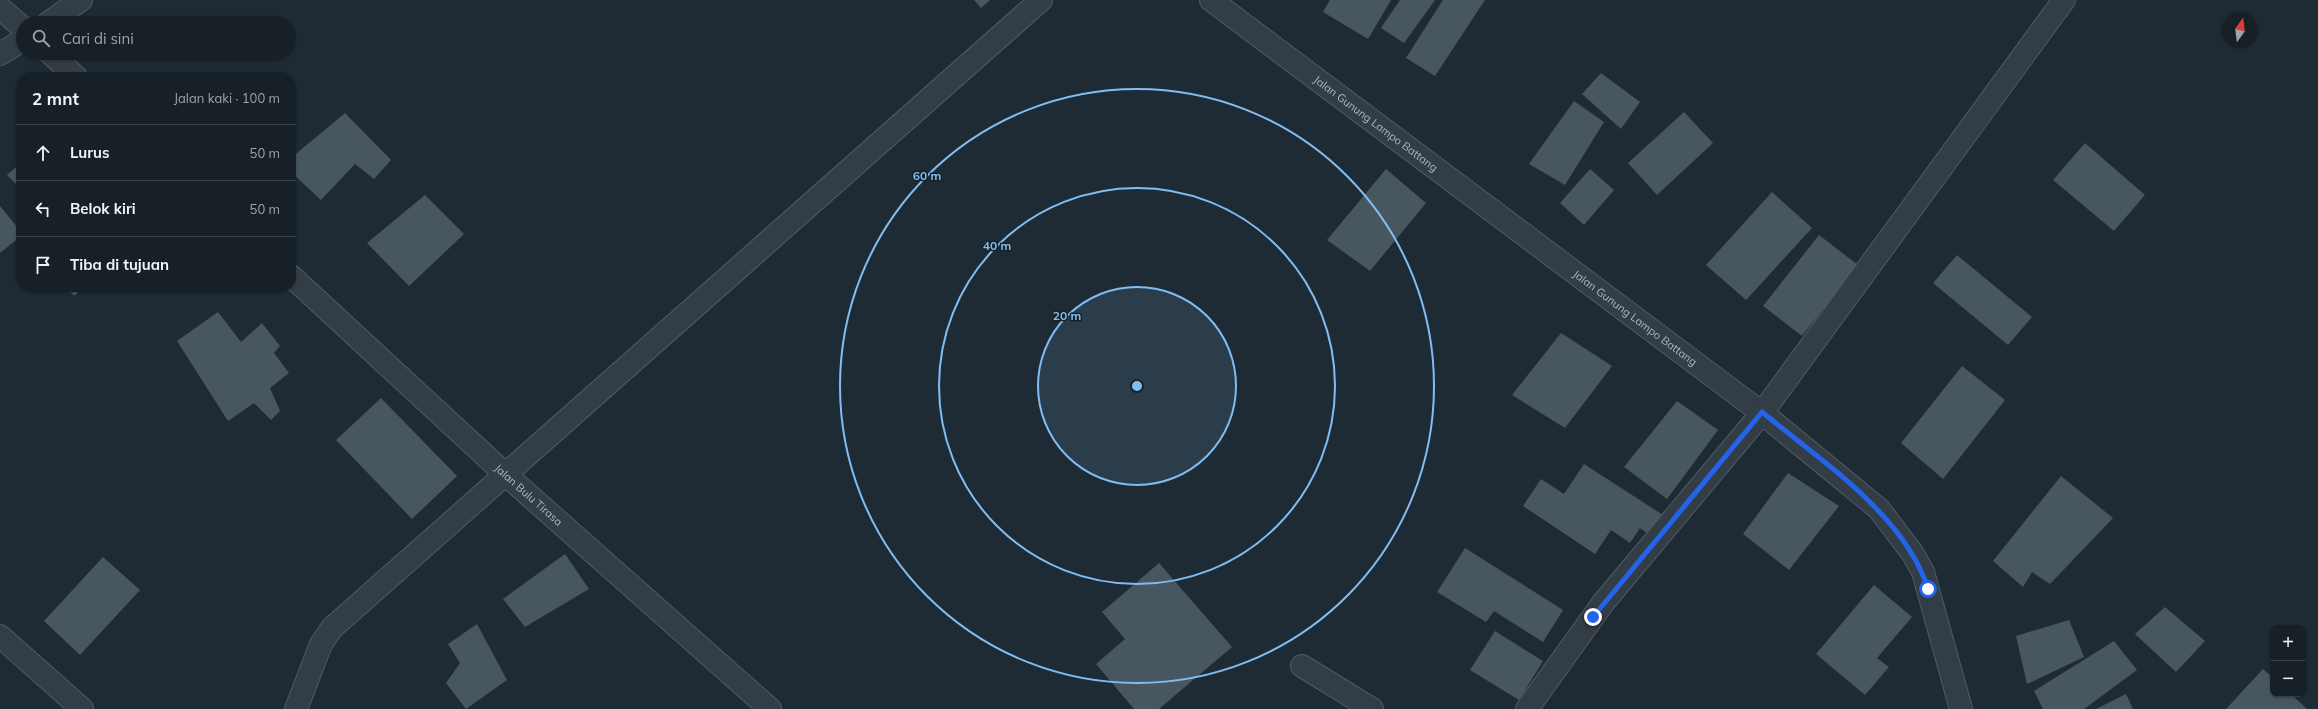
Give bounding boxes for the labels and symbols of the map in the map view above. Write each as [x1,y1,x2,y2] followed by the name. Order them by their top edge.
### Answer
[2222,12,2258,48] north arrow
[1311,73,1441,175] street label: Jalan Gunung Lampo Battang
[913,168,941,183] text: 60 m
[983,238,1011,253] text: 40 m
[1570,267,1700,369] street label: Jalan Gunung Lampo Battang
[1053,308,1081,323] text: 20 m
[1130,379,1144,393] centre of rings
[492,461,566,529] street label: Jalan Bulu Tirasa
[1919,580,1937,598] route start
[1584,608,1602,626] route end

